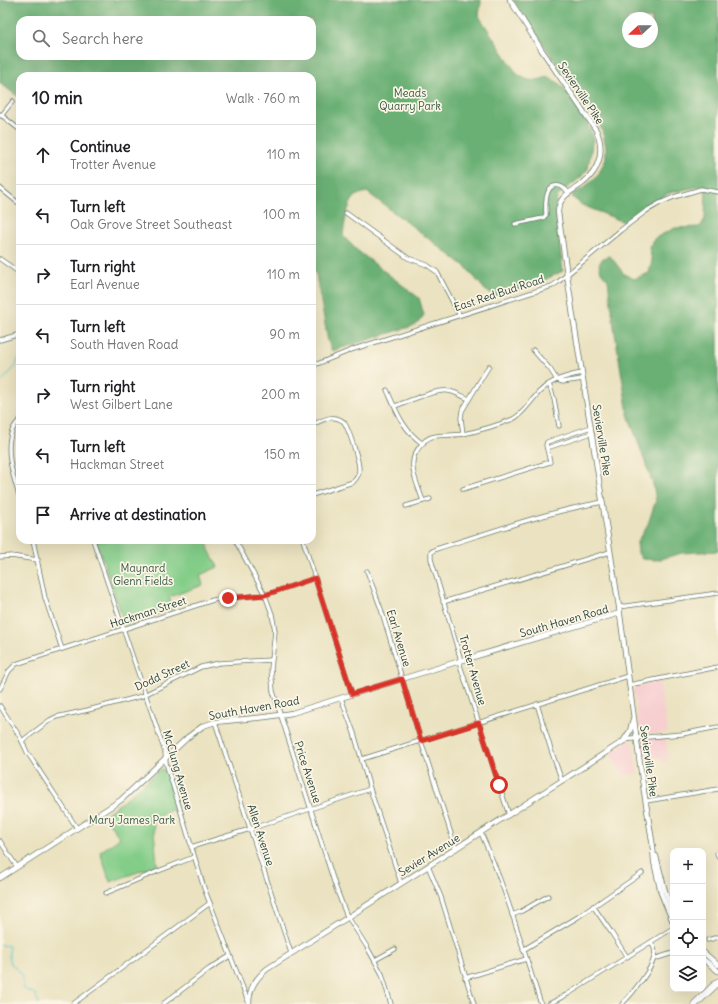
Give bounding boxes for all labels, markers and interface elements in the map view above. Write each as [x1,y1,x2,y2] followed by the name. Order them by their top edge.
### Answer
[622,12,658,48] north arrow
[16,16,316,60] search box
[30,27,52,49] icon: search
[62,29,143,48] text: Search here
[555,59,607,127] street label: Sevierville Pike
[379,86,441,113] park label: Meads Quarry Park
[32,87,83,109] text: 10 min
[226,90,300,107] text: Walk · 760 m
[70,137,131,156] text: Continue
[32,144,54,166] icon: ahead
[267,146,300,163] text: 110 m
[70,156,156,173] text: Trotter Avenue
[70,197,125,216] text: Turn left
[32,204,54,226] icon: left
[263,206,300,223] text: 100 m
[70,216,232,233] text: Oak Grove Street Southeast
[70,257,135,276] text: Turn right
[32,264,54,286] icon: right
[267,266,300,283] text: 110 m
[452,272,546,314] street label: East Red Bud Road
[70,276,140,293] text: Earl Avenue
[70,317,125,336] text: Turn left
[32,324,54,346] icon: left
[269,326,300,343] text: 90 m
[70,336,178,353] text: South Haven Road
[70,377,135,396] text: Turn right
[32,384,54,406] icon: right
[261,386,300,403] text: 200 m
[70,396,173,413] text: West Gilbert Lane
[589,403,615,477] street label: Sevierville Pike
[70,437,125,456] text: Turn left
[32,444,54,466] icon: left
[264,446,300,463] text: 150 m
[70,456,164,473] text: Hackman Street
[32,504,54,526] icon: arrive
[70,505,206,524] text: Arrive at destination
[113,561,173,588] park label: Maynard Glenn Fields
[219,589,237,607] route end
[108,593,188,631] street label: Hackman Street
[518,601,610,640] street label: South Haven Road
[384,608,414,668] street label: Earl Avenue
[456,633,490,707] street label: Trotter Avenue
[132,656,192,694] street label: Dodd Street
[208,693,301,723] street label: South Haven Road
[637,724,661,798] street label: Sevierville Pike
[160,728,196,812] street label: McClung Avenue
[291,739,325,805] street label: Price Avenue
[490,776,508,794] route start
[244,803,278,868] street label: Allen Avenue
[89,813,176,827] park label: Mary James Park
[396,831,462,879] street label: Sevier Avenue
[670,848,706,992] map controls
[670,848,706,884] button: +
[670,884,706,920] button: −
[670,920,706,956] button: locate
[670,956,706,992] button: layers

